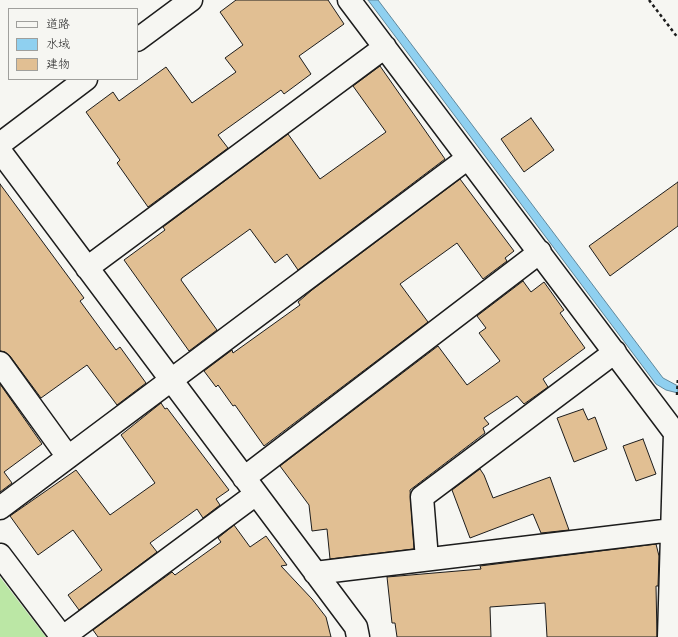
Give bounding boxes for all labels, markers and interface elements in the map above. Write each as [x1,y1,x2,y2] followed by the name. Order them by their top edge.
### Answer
[8,8,138,80] legend
[46,16,70,34] text: 道路
[46,36,70,54] text: 水域
[46,56,70,74] text: 建物

